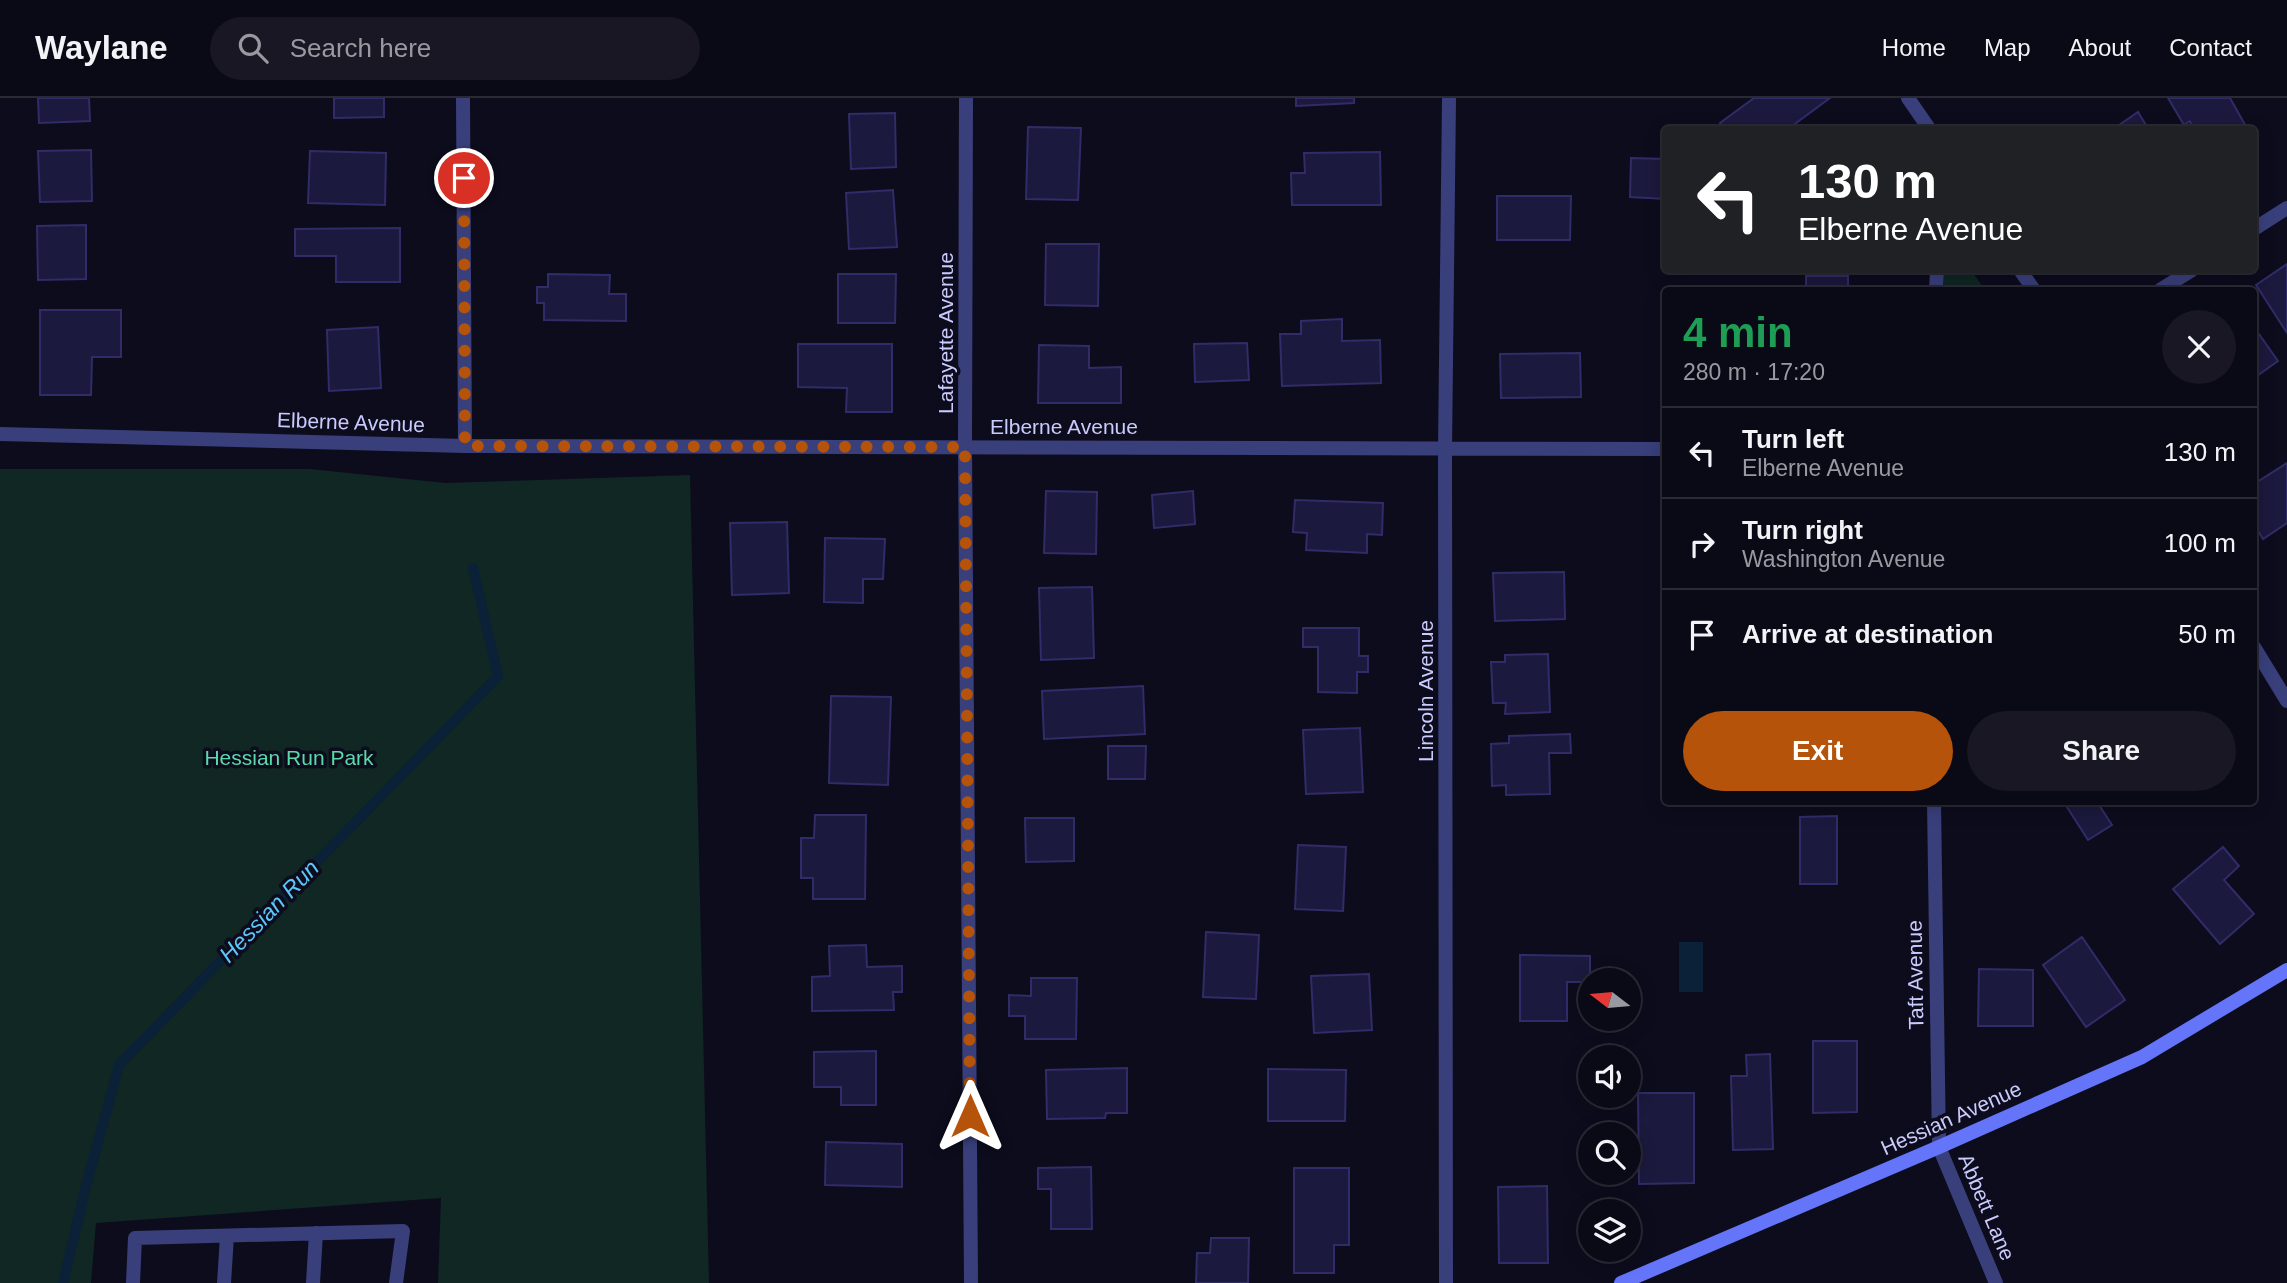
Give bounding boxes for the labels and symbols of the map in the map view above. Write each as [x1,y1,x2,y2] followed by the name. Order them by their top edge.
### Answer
[434,148,494,208] pin
[934,252,957,414] street label: Lafayette Avenue
[277,408,425,436] street label: Elberne Avenue
[990,415,1138,438] street label: Elberne Avenue
[1414,620,1437,762] street label: Lincoln Avenue
[204,746,374,769] park label: Hessian Run Park
[214,855,324,967] water label: Hessian Run
[1903,920,1927,1030] street label: Taft Avenue
[1578,968,1642,1031] north arrow
[1877,1077,2025,1159] street label: Hessian Avenue
[933,1079,1007,1153] position arrow
[1954,1150,2020,1264] street label: Abbett Lane

